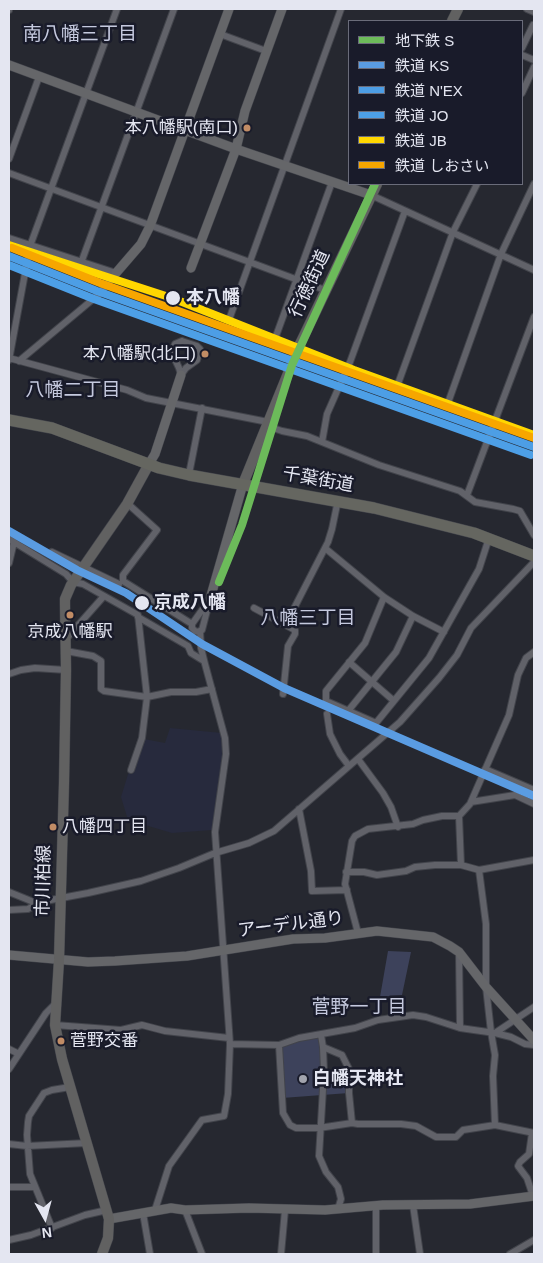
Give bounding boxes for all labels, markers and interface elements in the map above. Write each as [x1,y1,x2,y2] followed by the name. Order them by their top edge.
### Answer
[348,20,523,185] legend
[23,24,137,46] district label: 南八幡三丁目
[395,32,454,49] text: 地下鉄 S
[395,57,449,74] text: 鉄道 KS
[395,82,463,99] text: 鉄道 N'EX
[395,107,448,124] text: 鉄道 JO
[125,118,238,138] place label: 本八幡駅(南口)
[242,123,252,133] marker: 本八幡駅(南口)
[395,132,447,149] text: 鉄道 JB
[395,157,489,174] text: 鉄道 しおさい
[285,247,335,321] street label: 行徳街道
[186,287,240,309] place label: 本八幡
[164,289,182,307] marker: 本八幡
[83,344,196,364] place label: 本八幡駅(北口)
[200,349,210,359] marker: 本八幡駅(北口)
[26,380,120,402] district label: 八幡二丁目
[281,463,355,497] street label: 千葉街道
[154,592,226,614] place label: 京成八幡
[133,594,151,612] marker: 京成八幡
[261,608,355,630] district label: 八幡三丁目
[65,610,75,620] marker: 京成八幡駅
[28,622,112,642] place label: 京成八幡駅
[62,817,147,837] place label: 八幡四丁目
[48,822,58,832] marker: 八幡四丁目
[33,845,55,917] street label: 市川柏線
[237,908,345,942] street label: アーデル通り
[312,997,406,1019] district label: 菅野一丁目
[70,1031,138,1051] place label: 菅野交番
[56,1036,66,1046] marker: 菅野交番
[313,1068,403,1090] place label: 白幡天神社
[297,1073,309,1085] marker: 白幡天神社
[20,1193,70,1243] north arrow
[41,1224,53,1241] text: N

